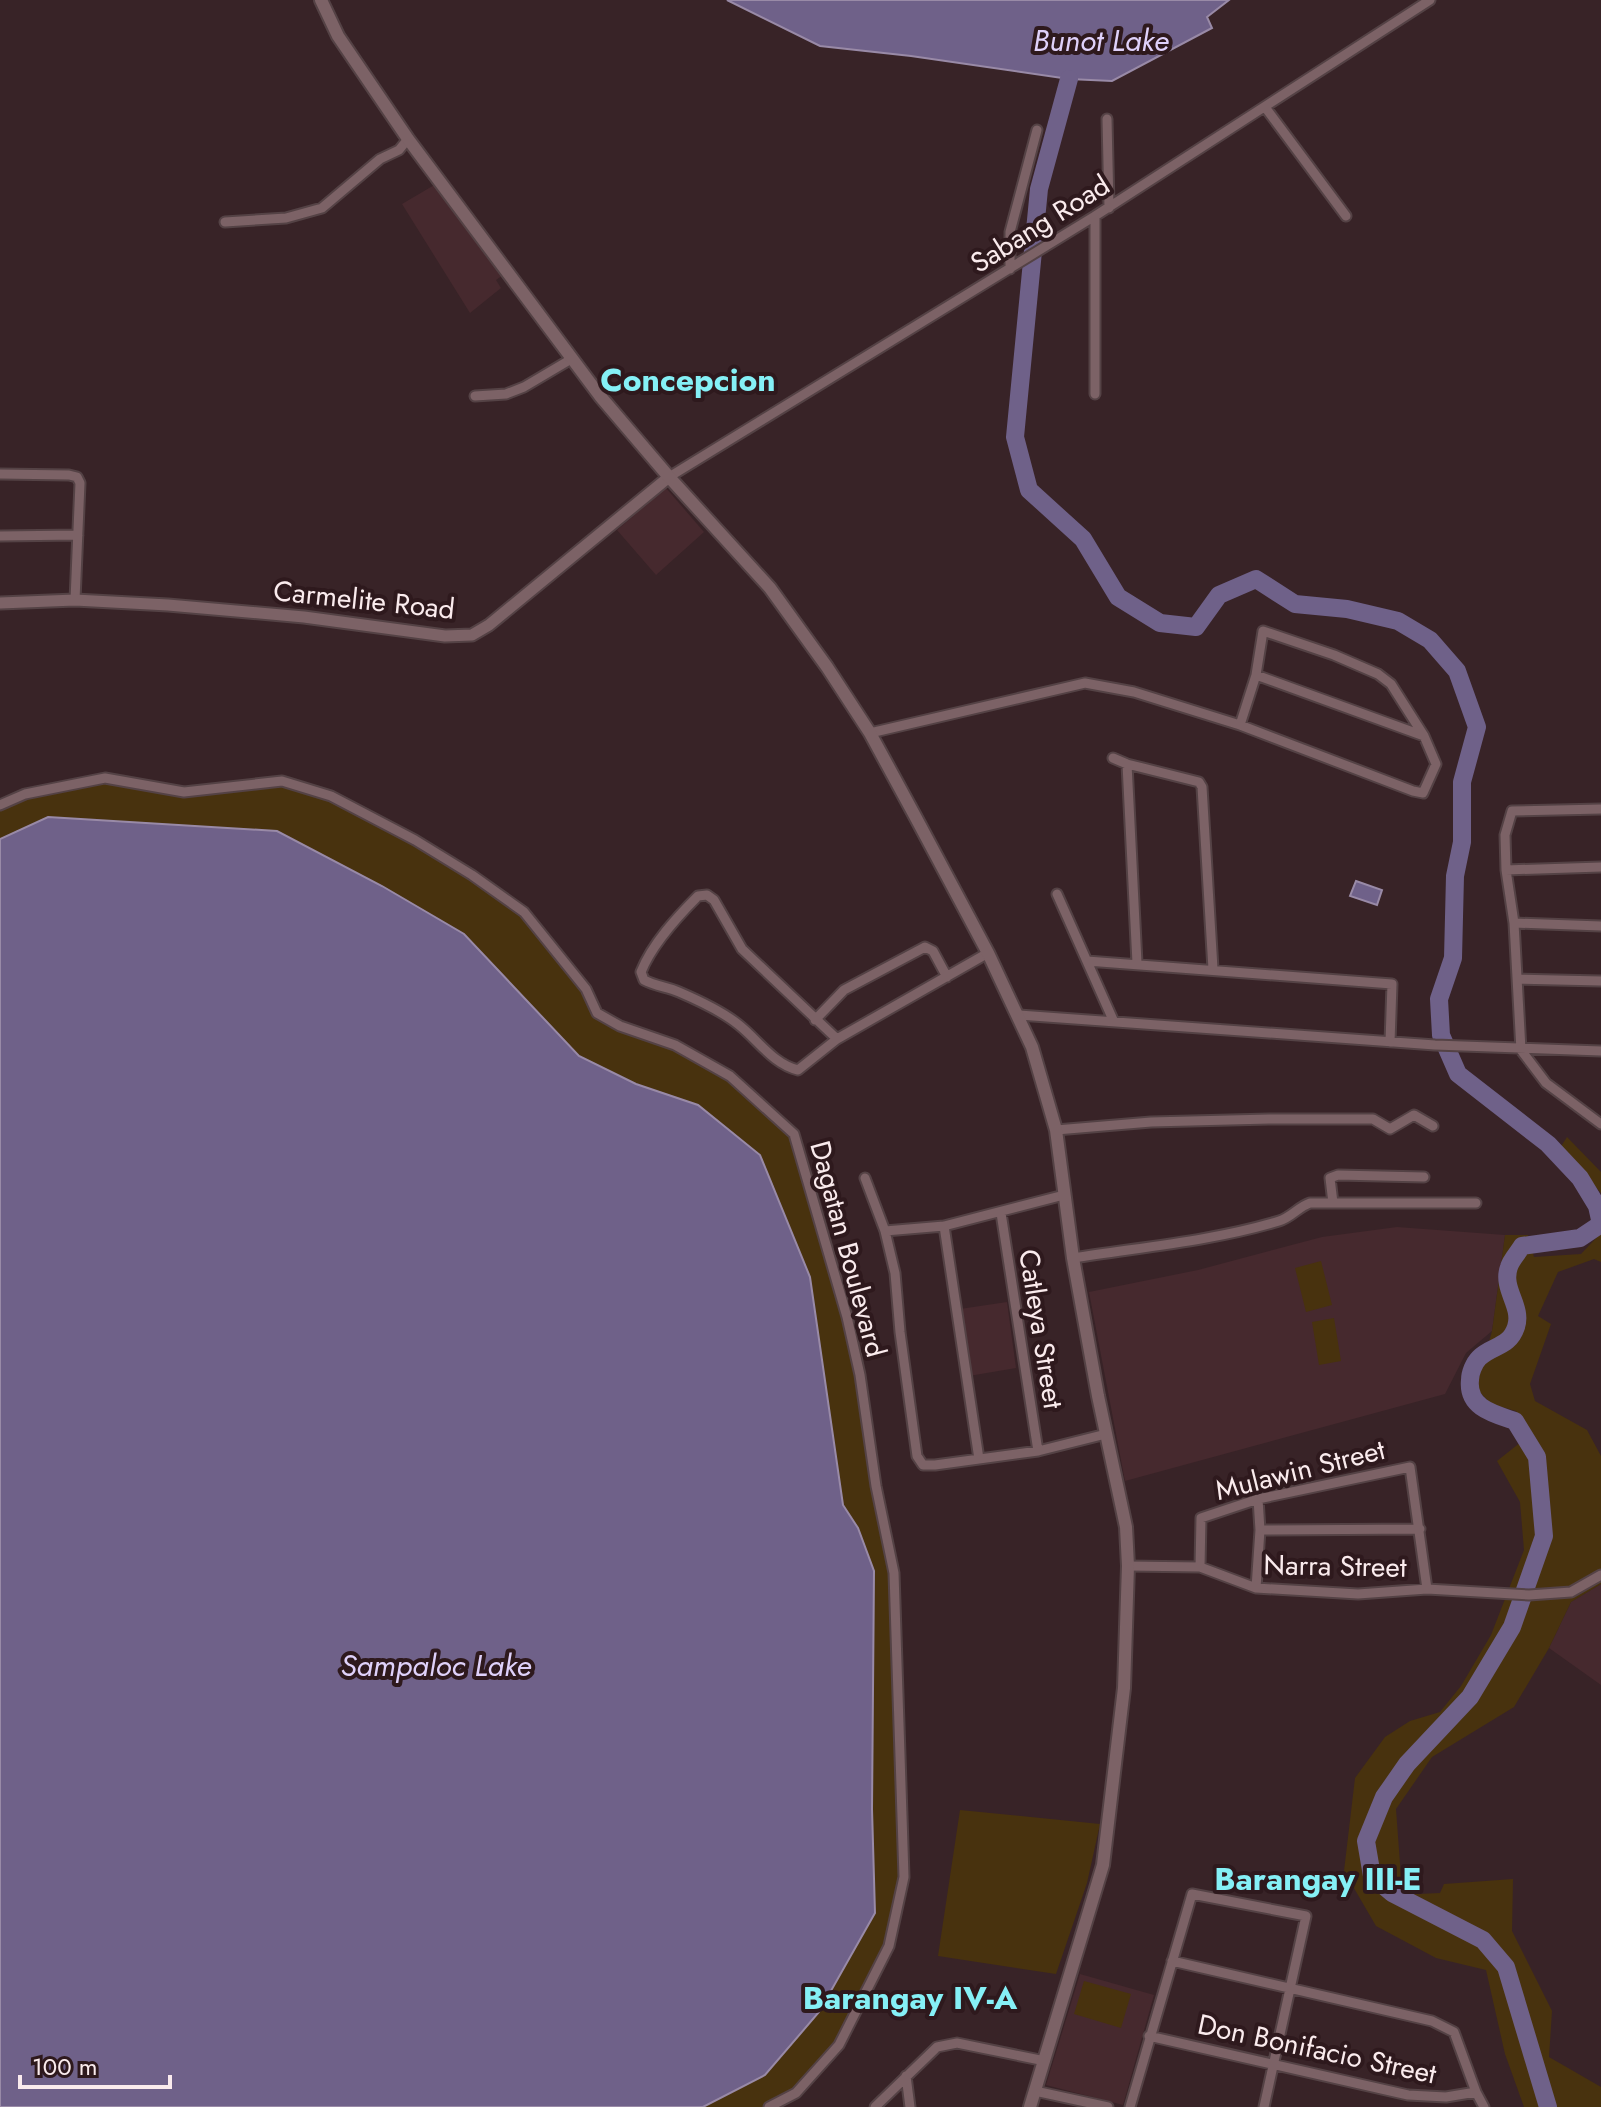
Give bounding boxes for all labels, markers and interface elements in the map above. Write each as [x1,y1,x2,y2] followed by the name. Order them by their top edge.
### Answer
[1033,19,1169,62] water label: Bunot Lake
[962,165,1118,283] street label: Sabang Road
[600,357,776,403] district label: Concepcion
[271,570,457,630] street label: Carmelite Road
[799,1136,897,1362] street label: Dagatan Boulevard
[1008,1246,1074,1412] street label: Catleya Street
[1211,1429,1389,1511] street label: Mulawin Street
[1263,1544,1407,1588] street label: Narra Street
[340,1644,532,1687] water label: Sampaloc Lake
[1214,1856,1422,1902] district label: Barangay III-E
[803,1975,1018,2021] district label: Barangay IV-A
[1194,2004,1440,2094] street label: Don Bonifacio Street
[20,2039,170,2089] scale bar
[32,2049,98,2084] text: 100 m

